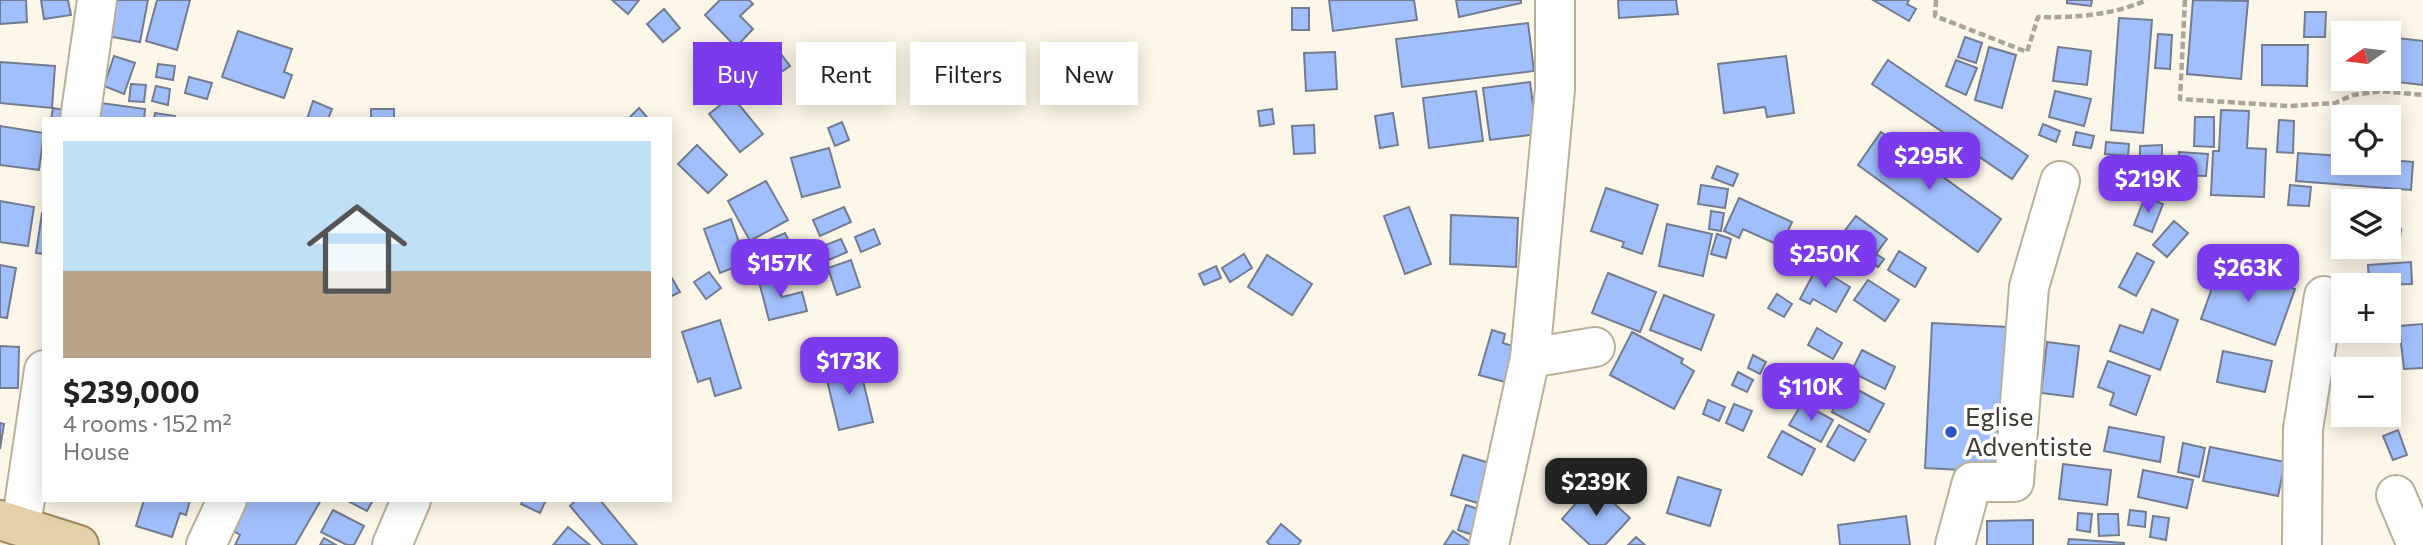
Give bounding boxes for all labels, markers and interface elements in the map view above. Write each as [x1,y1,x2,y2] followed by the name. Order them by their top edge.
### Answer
[2331,21,2401,91] north arrow
[2331,21,2401,427] map controls
[693,42,782,105] chip: Buy
[796,42,896,105] chip: Rent
[910,42,1026,105] chip: Filters
[1040,42,1138,105] chip: New
[2331,105,2401,175] button: locate
[1880,132,1978,192] pin: $295K
[1894,141,1964,169] text: $295K
[2099,156,2197,215] pin: $219K
[2115,164,2181,192] text: $219K
[294,186,420,312] icon: home
[2331,189,2401,259] button: layers
[1776,230,1874,290] pin: $250K
[1789,239,1861,267] text: $250K
[731,240,829,299] pin: $157K
[2199,244,2297,304] pin: $263K
[747,248,813,276] text: $157K
[2213,253,2283,281] text: $263K
[2331,273,2401,343] button: +
[800,338,898,397] pin: $173K
[816,346,882,374] text: $173K
[2331,357,2401,427] button: −
[1762,364,1860,423] pin: $110K
[63,372,200,409] text: $239,000
[1778,372,1844,400] text: $110K
[1965,400,2092,461] place label: Eglise Adventiste
[63,409,232,437] text: 4 rooms · 152 m²
[1943,424,1959,440] marker: Eglise Adventiste
[63,437,129,465] text: House
[1547,458,1645,518] pin: $239K
[1561,467,1631,495] text: $239K

